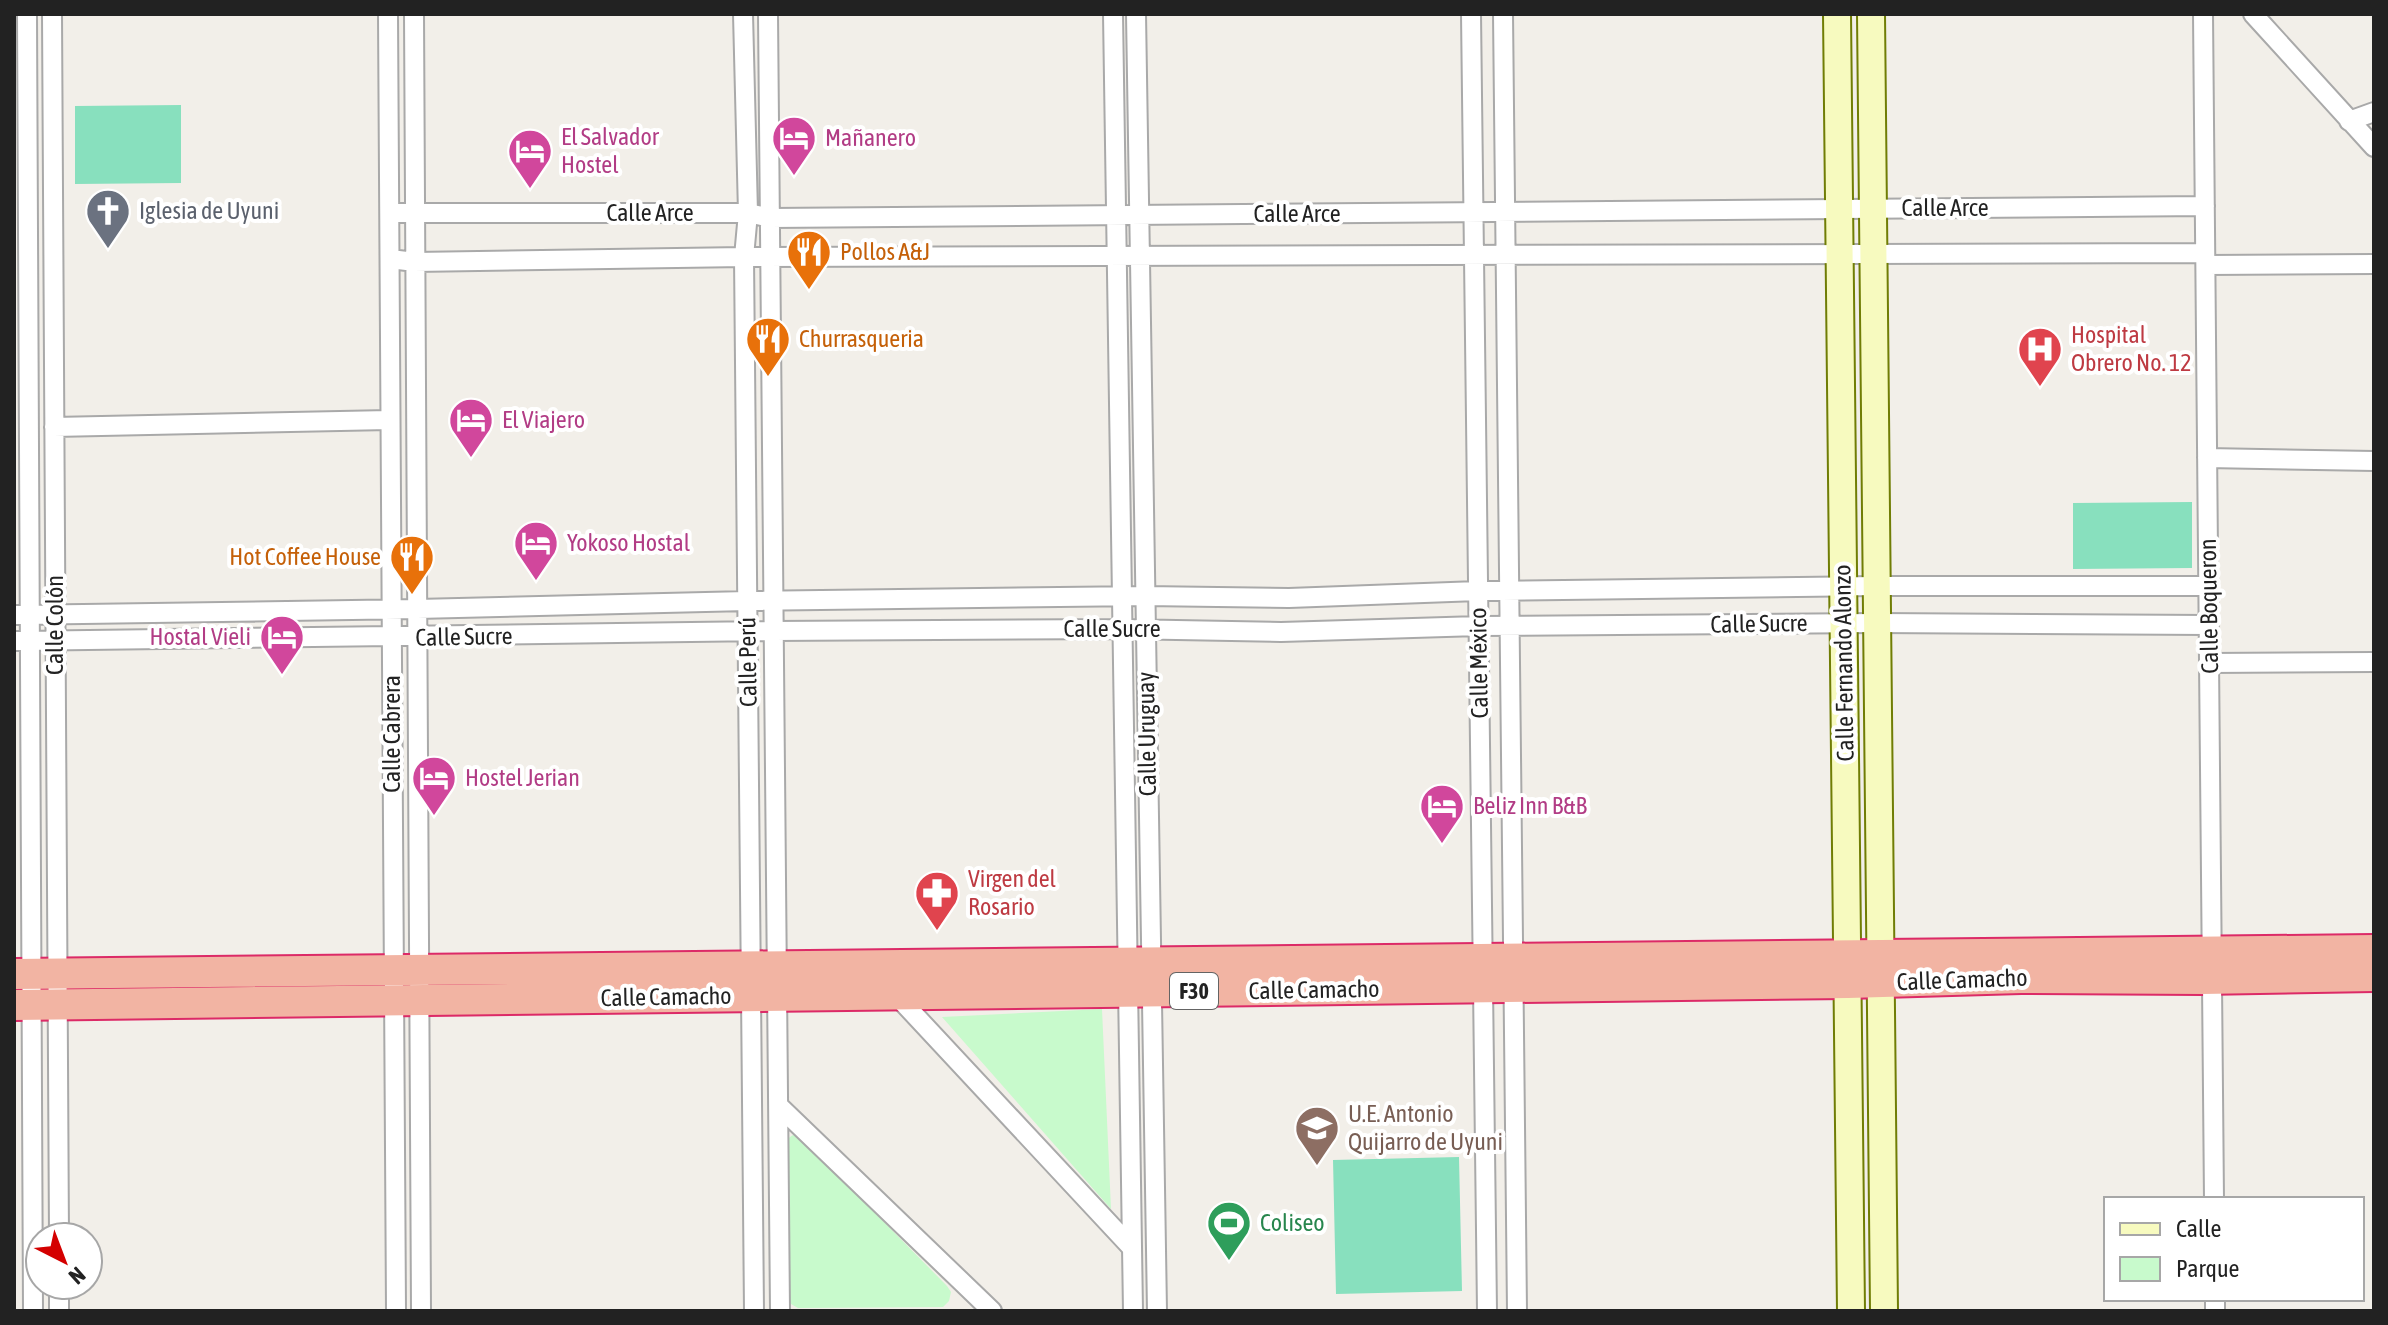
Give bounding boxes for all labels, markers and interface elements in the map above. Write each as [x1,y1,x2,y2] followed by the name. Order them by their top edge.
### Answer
[770,114,818,177] hotel icon: Mañanero
[561,123,660,178] place label: El Salvador Hostel
[825,124,916,151] place label: Mañanero
[506,127,554,190] hotel icon: El Salvador Hostel
[84,187,132,250] church icon: Iglesia de Uyuni
[1901,194,1989,221] street label: Calle Arce
[139,197,279,224] place label: Iglesia de Uyuni
[606,199,694,226] street label: Calle Arce
[1253,200,1341,227] street label: Calle Arce
[785,228,833,291] restaurant icon: Pollos A&J
[840,238,930,265] place label: Pollos A&J
[744,315,792,378] restaurant icon: Churrasqueria
[2071,321,2192,376] place label: Hospital Obrero No. 12
[799,325,924,352] place label: Churrasqueria
[2016,325,2064,388] hospital icon: Hospital Obrero No. 12
[447,396,495,459] hotel icon: El Viajero
[502,406,585,433] place label: El Viajero
[512,519,560,582] hotel icon: Yokoso Hostal
[567,529,691,556] place label: Yokoso Hostal
[388,533,436,596] restaurant icon: Hot Coffee House
[2194,538,2223,674] street label: Calle Boqueron
[229,543,381,570] place label: Hot Coffee House
[1828,564,1859,762] street label: Calle Fernando Alonzo
[41,575,68,675] street label: Calle Colón
[1464,607,1493,719] street label: Calle México
[1710,609,1808,638] street label: Calle Sucre
[258,613,306,676] hotel icon: Hostal Vieli
[1063,615,1161,642] street label: Calle Sucre
[733,617,762,707] street label: Calle Perú
[415,622,513,651] street label: Calle Sucre
[150,623,251,650] place label: Hostal Vieli
[1132,671,1161,796] street label: Calle Uruguay
[378,675,405,793] street label: Calle Cabrera
[410,754,458,817] hotel icon: Hostel Jerian
[465,764,580,791] place label: Hostel Jerian
[1418,782,1466,845] hotel icon: Beliz Inn B&B
[1473,792,1588,819] place label: Beliz Inn B&B
[968,865,1057,920] place label: Virgen del Rosario
[913,869,961,932] pharmacy icon: Virgen del Rosario
[1896,964,2028,995] street label: Calle Camacho
[1170,973,1218,1009] road number: F30
[1248,975,1380,1004] street label: Calle Camacho
[600,982,732,1011] street label: Calle Camacho
[1348,1100,1503,1155] place label: U.E. Antonio Quijarro de Uyuni
[1293,1104,1341,1167] school or university icon: U.E. Antonio Quijarro de Uyuni
[2104,1197,2364,1301] legend
[1205,1199,1253,1262] sports icon: Coliseo
[1260,1209,1325,1236] place label: Coliseo
[2176,1215,2221,1242] text: Calle
[24,1221,104,1301] north arrow
[2176,1255,2239,1282] text: Parque
[64,1262,91,1290] text: N

